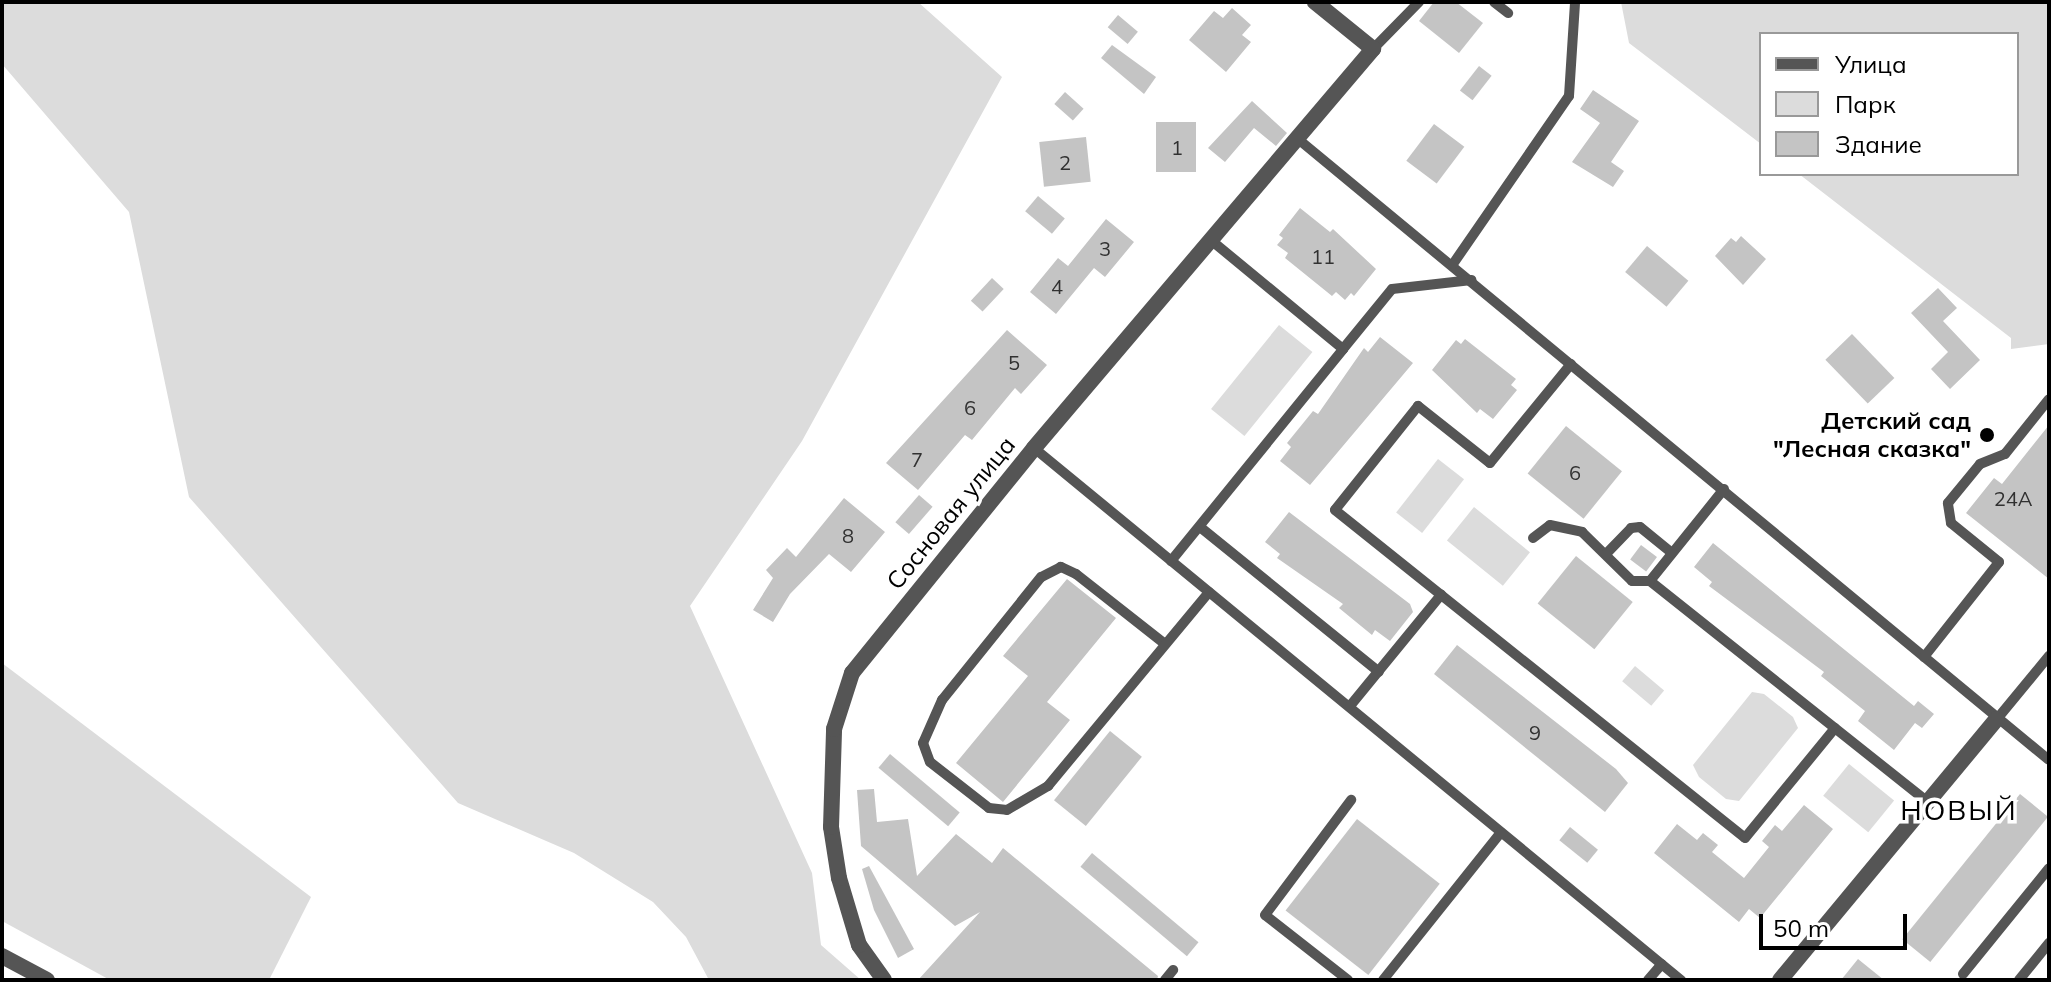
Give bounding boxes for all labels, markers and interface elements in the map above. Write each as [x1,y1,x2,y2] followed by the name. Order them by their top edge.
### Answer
[1759,32,2019,176] legend
[1835,49,1907,79] text: Улица
[1835,89,1896,119] text: Парк
[1835,129,1922,159] text: Здание
[1171,135,1183,159] house number: 1
[1059,150,1071,174] house number: 2
[1099,236,1111,260] house number: 3
[1311,244,1335,268] house number: 11
[1051,274,1063,298] house number: 4
[1008,350,1020,374] house number: 5
[964,395,976,419] house number: 6
[1773,407,1971,463] place label: Детский сад "Лесная сказка"
[1978,426,1996,444] marker: Детский сад "Лесная сказка"
[881,431,1021,595] street label: Сосновая улица
[911,447,923,471] house number: 7
[1569,460,1581,484] house number: 6
[1994,486,2032,510] house number: 24А
[842,523,854,547] house number: 8
[1529,720,1541,744] house number: 9
[1900,793,2018,827] district label: НОВЫЙ
[1763,898,1911,948] scale bar
[1773,913,1829,943] text: 50 m

